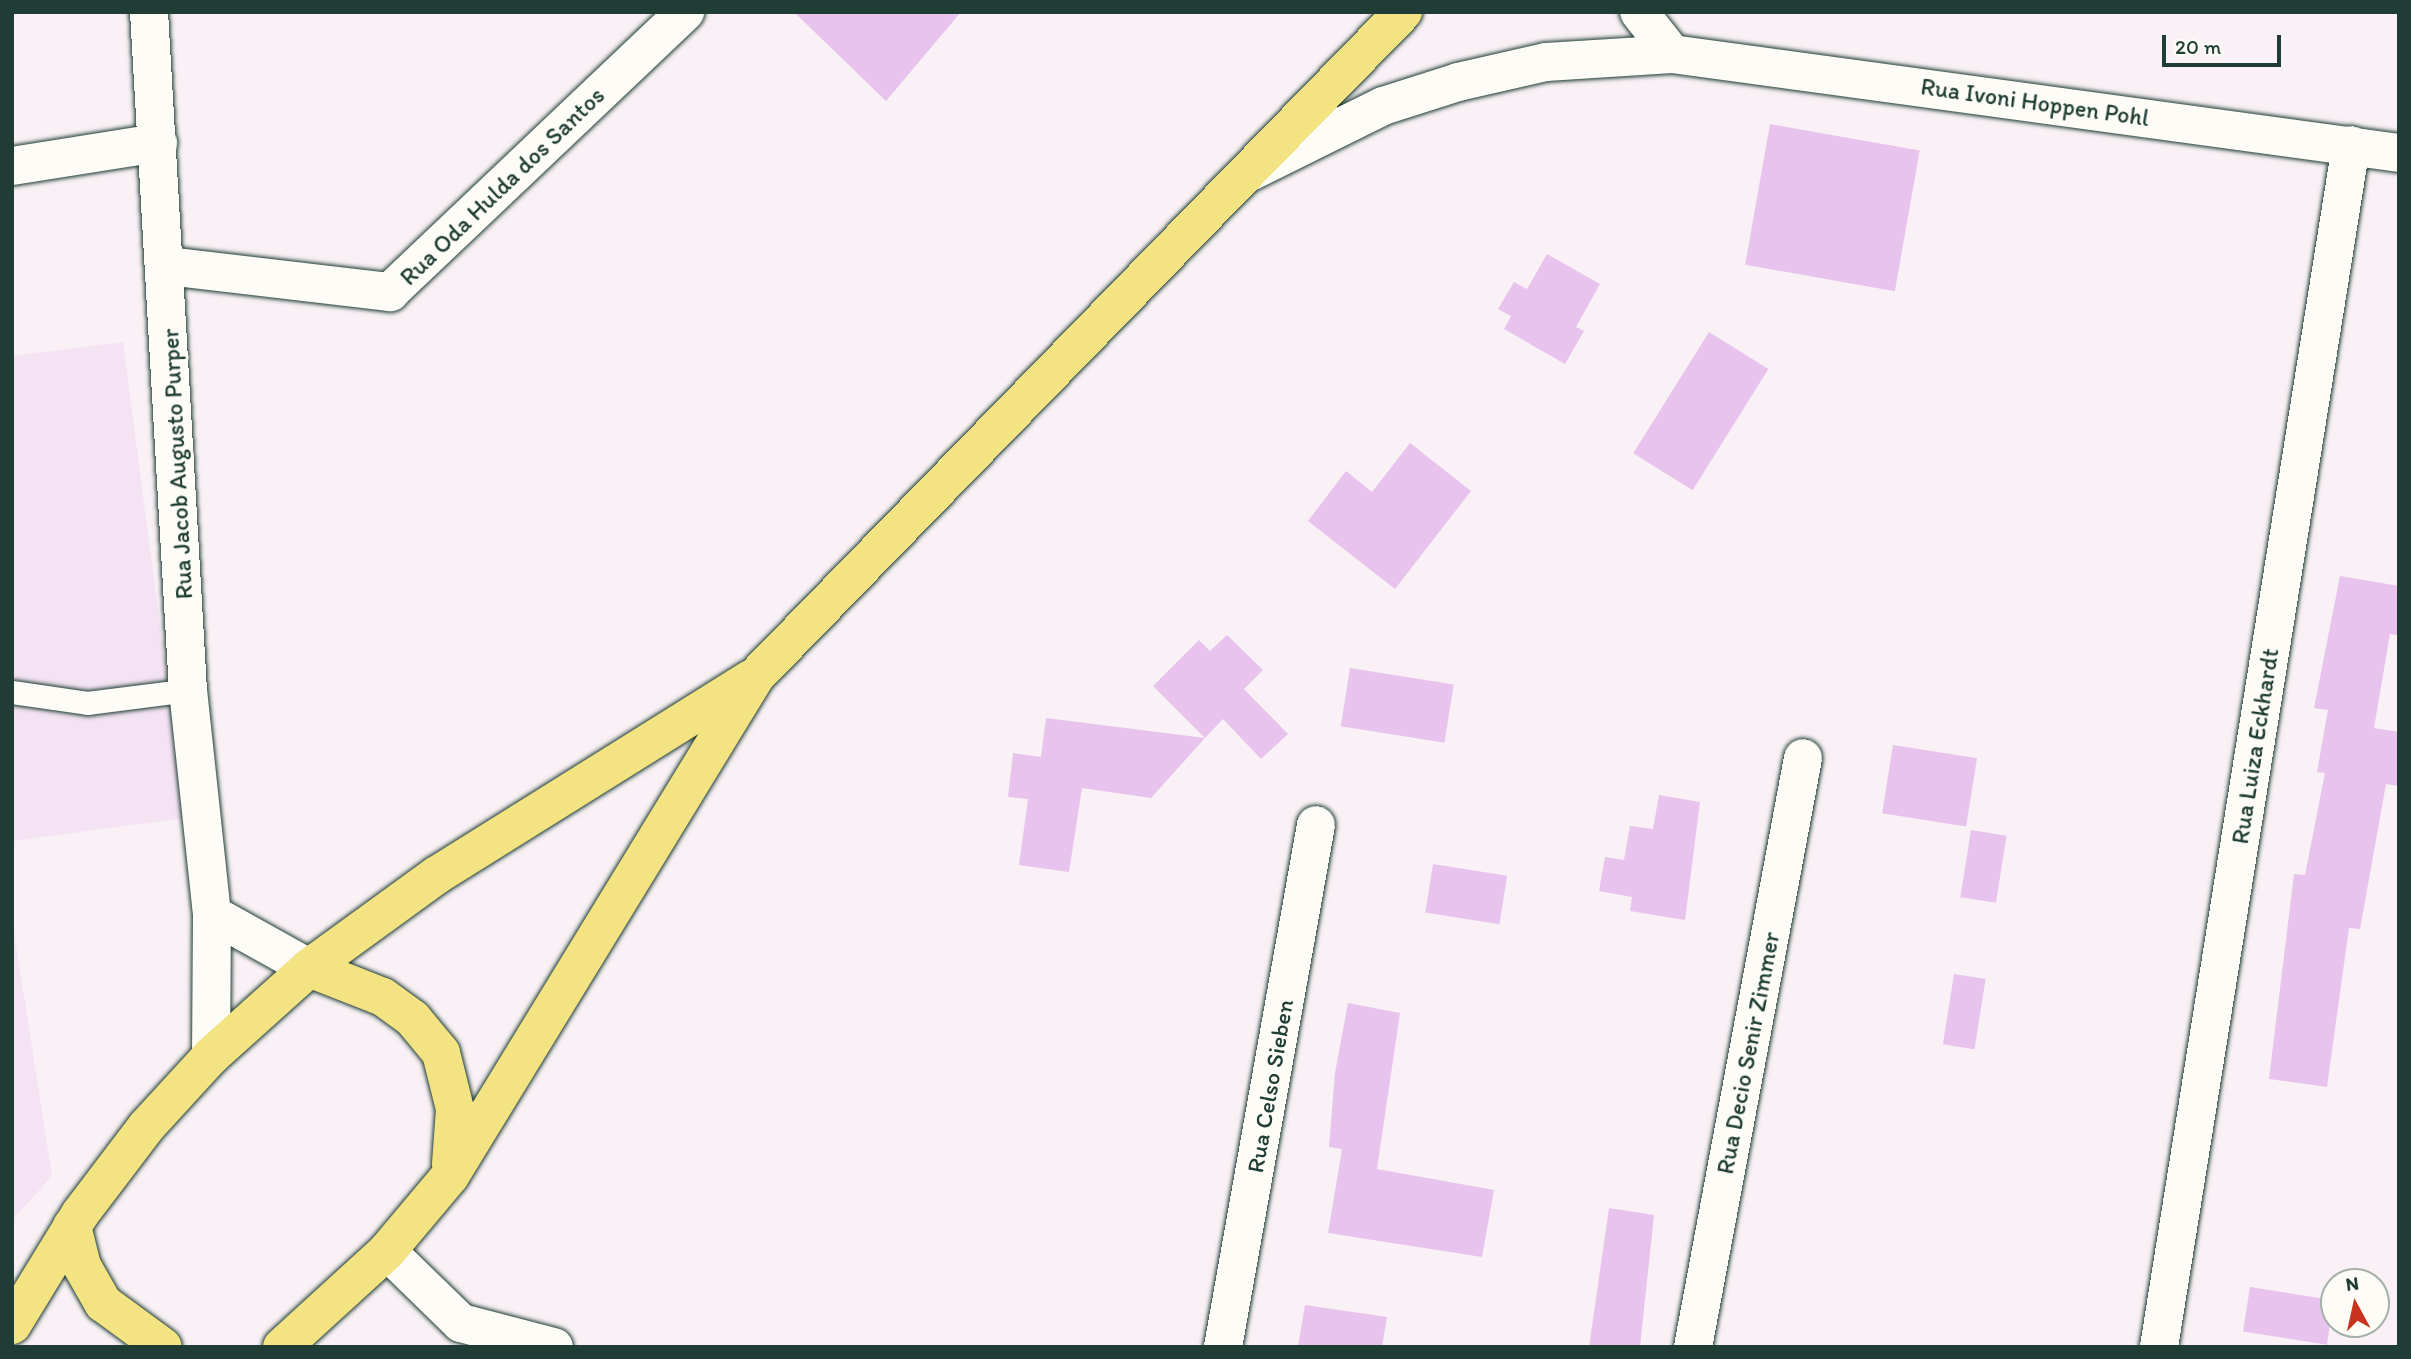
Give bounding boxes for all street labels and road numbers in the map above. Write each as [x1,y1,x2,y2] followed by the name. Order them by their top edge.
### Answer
[1919,72,2151,132] street label: Rua Ivoni Hoppen Pohl
[394,81,610,291] street label: Rua Oda Hulda dos Santos
[156,328,198,600] street label: Rua Jacob Augusto Purper
[2225,646,2285,846] street label: Rua Luiza Eckhardt
[1710,929,1786,1177] street label: Rua Decio Senir Zimmer
[1241,997,1299,1175] street label: Rua Celso Sieben

